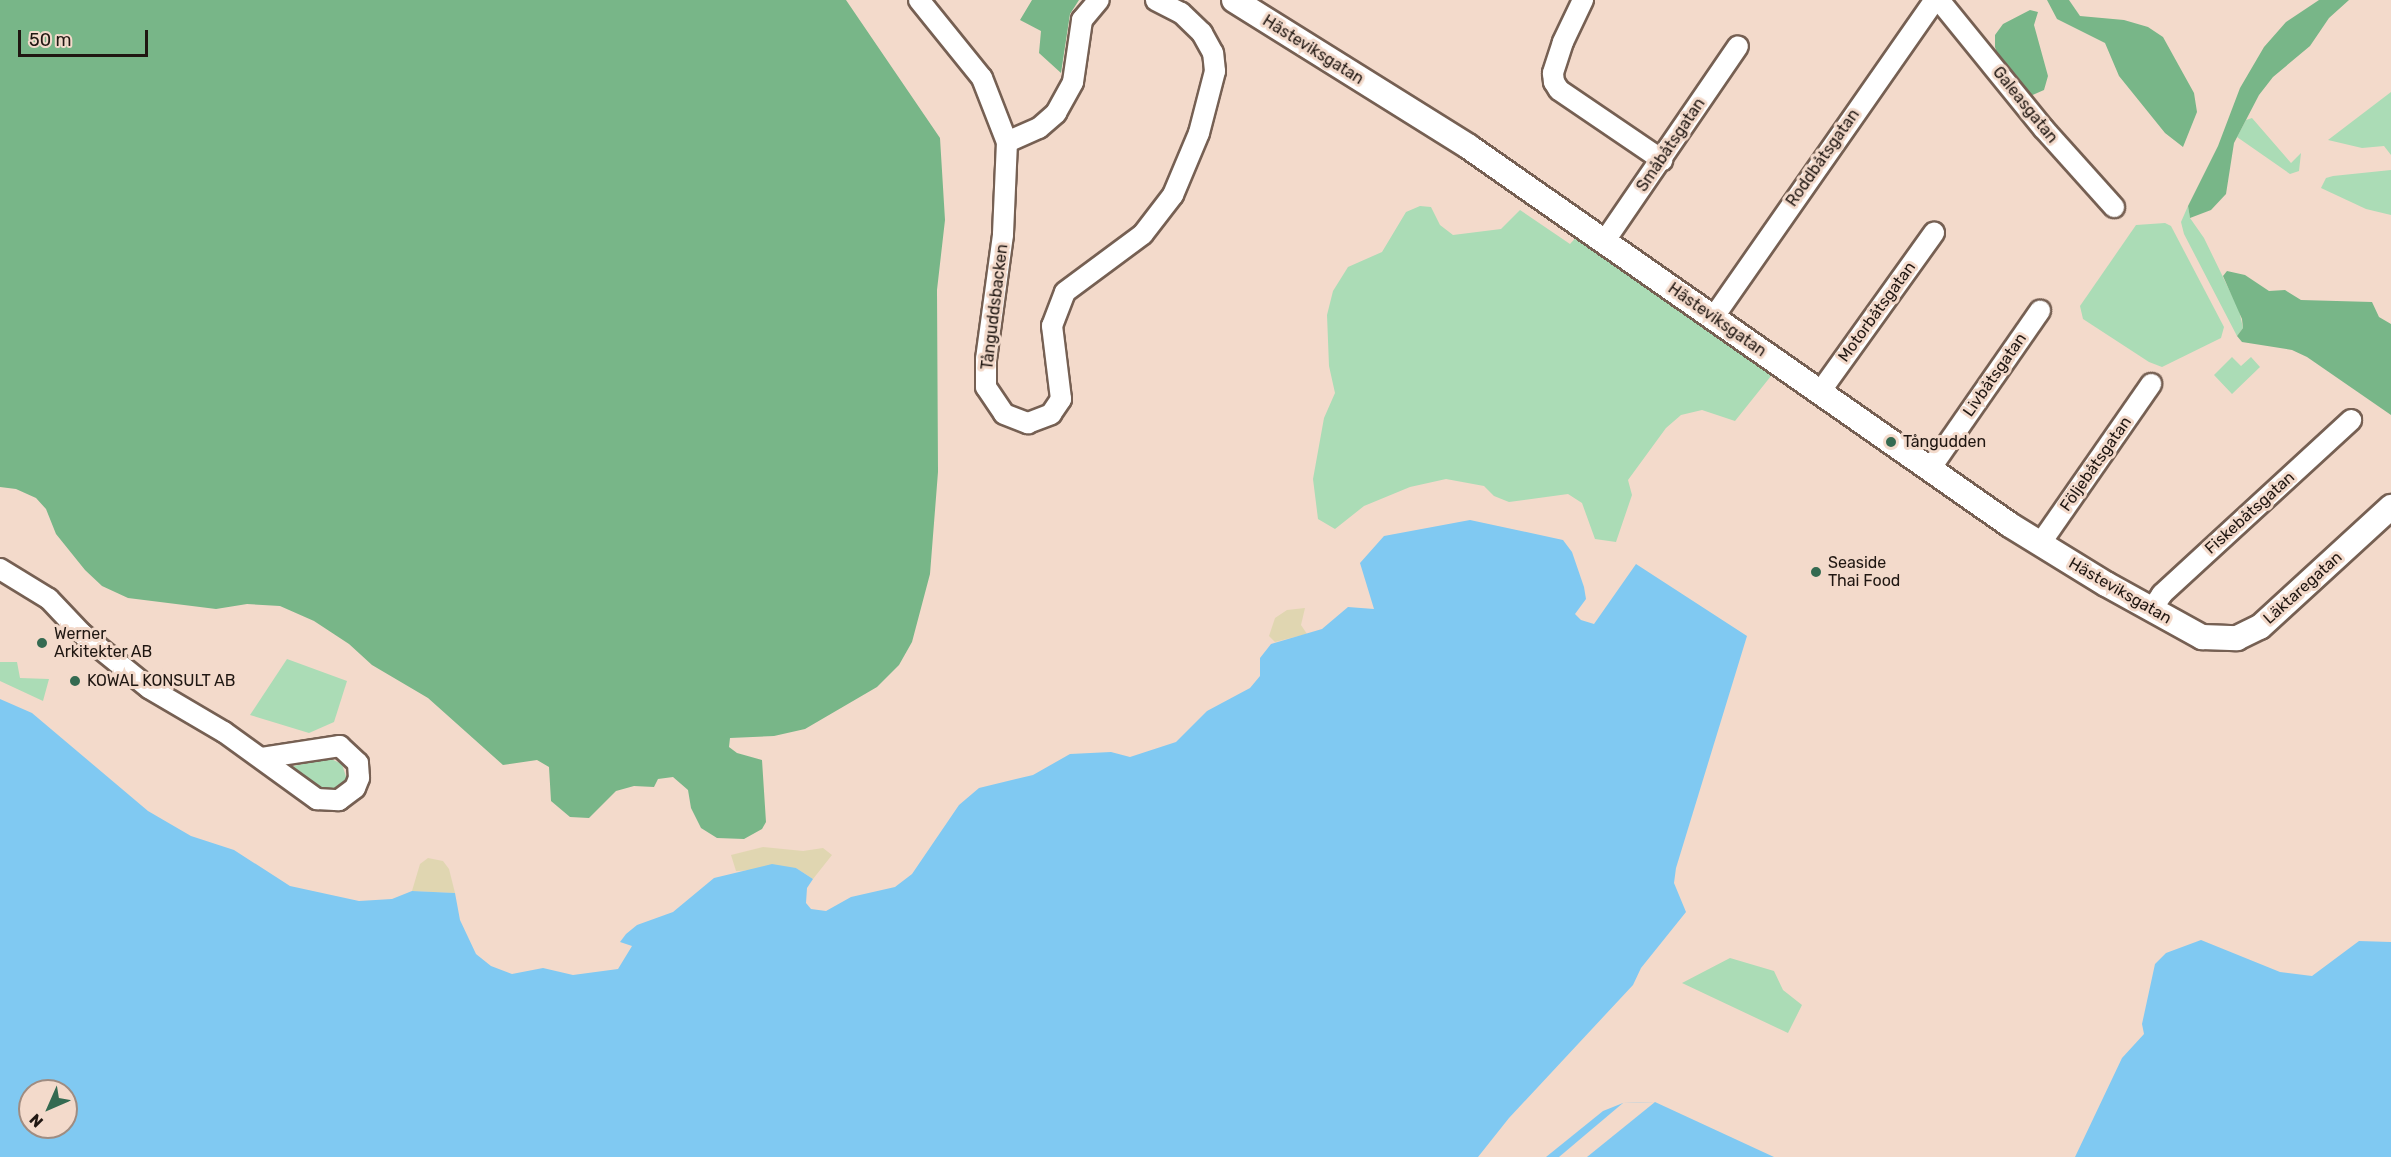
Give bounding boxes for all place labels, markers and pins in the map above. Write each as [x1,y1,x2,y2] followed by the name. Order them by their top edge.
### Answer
[1903,432,1986,452] place label: Tångudden
[1884,435,1898,449] marker: Tångudden
[1828,553,1900,591] place label: Seaside Thai Food
[1809,565,1823,579] marker: Seaside Thai Food
[54,624,153,662] place label: Werner Arkitekter AB
[35,636,49,650] marker: Werner Arkitekter AB
[87,671,237,691] place label: KOWAL KONSULT AB
[68,674,82,688] marker: KOWAL KONSULT AB

